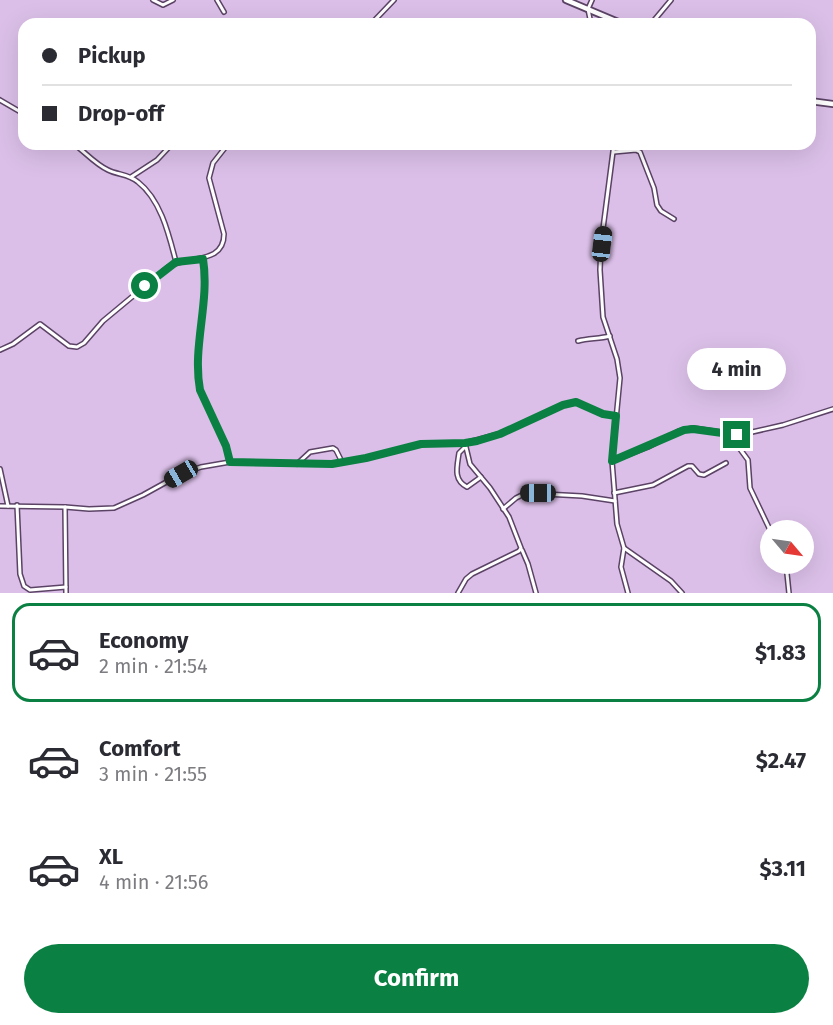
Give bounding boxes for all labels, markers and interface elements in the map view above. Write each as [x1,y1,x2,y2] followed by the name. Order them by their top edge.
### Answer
[78,42,146,69] text: Pickup
[78,100,164,127] text: Drop-off
[591,225,613,263] car
[131,272,158,299] route start
[688,348,786,390] callout: 4 min
[711,357,762,381] text: 4 min
[723,421,750,448] route end
[161,457,201,491] car
[520,484,556,502] car
[760,520,814,574] north arrow
[760,520,814,574] map controls
[27,626,81,680] icon: car
[99,627,188,654] text: Economy
[755,639,806,666] text: $1.83
[99,654,208,678] text: 2 min · 21:54
[27,734,81,788] icon: car
[99,735,180,762] text: Comfort
[756,747,806,774] text: $2.47
[99,762,207,786] text: 3 min · 21:55
[27,842,81,896] icon: car
[99,843,123,870] text: XL
[759,855,806,882] text: $3.11
[99,870,208,894] text: 4 min · 21:56
[24,944,809,1013] button: Confirm

